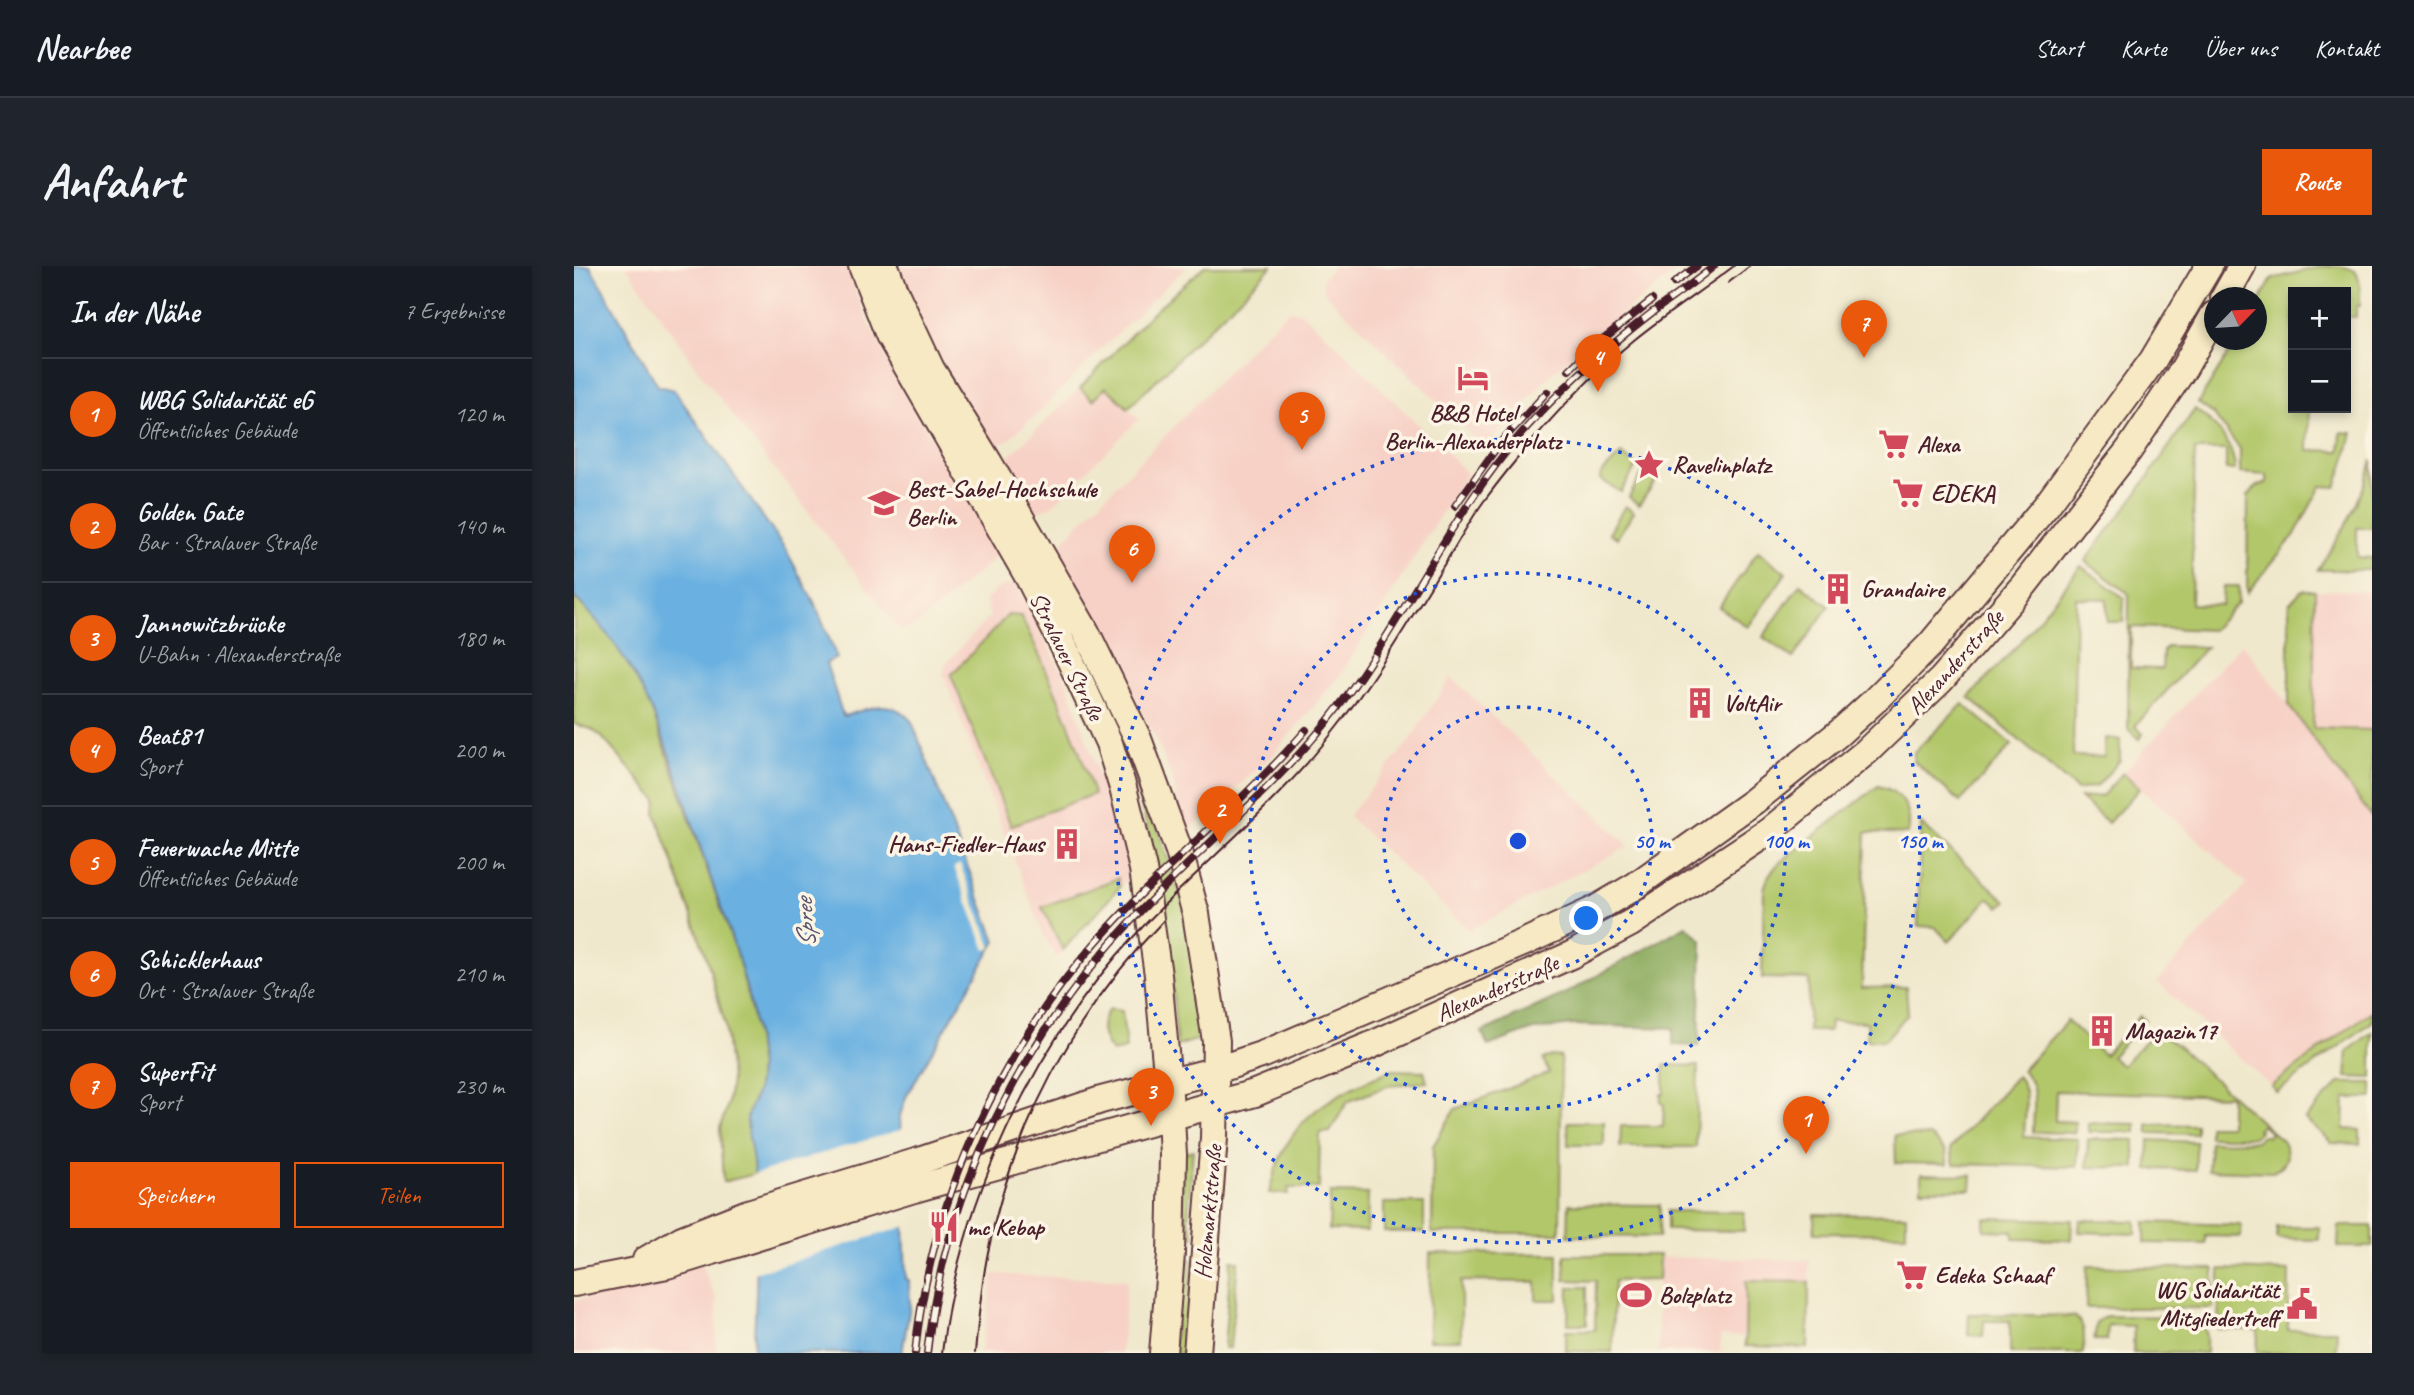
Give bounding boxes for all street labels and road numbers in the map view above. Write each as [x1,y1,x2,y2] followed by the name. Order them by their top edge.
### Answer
[1023,587,1112,727] street label: Stralauer Straße
[1900,602,2011,721] street label: Alexanderstraße
[1431,947,1565,1028] street label: Alexanderstraße
[1187,1141,1229,1280] street label: Holzmarktstraße

